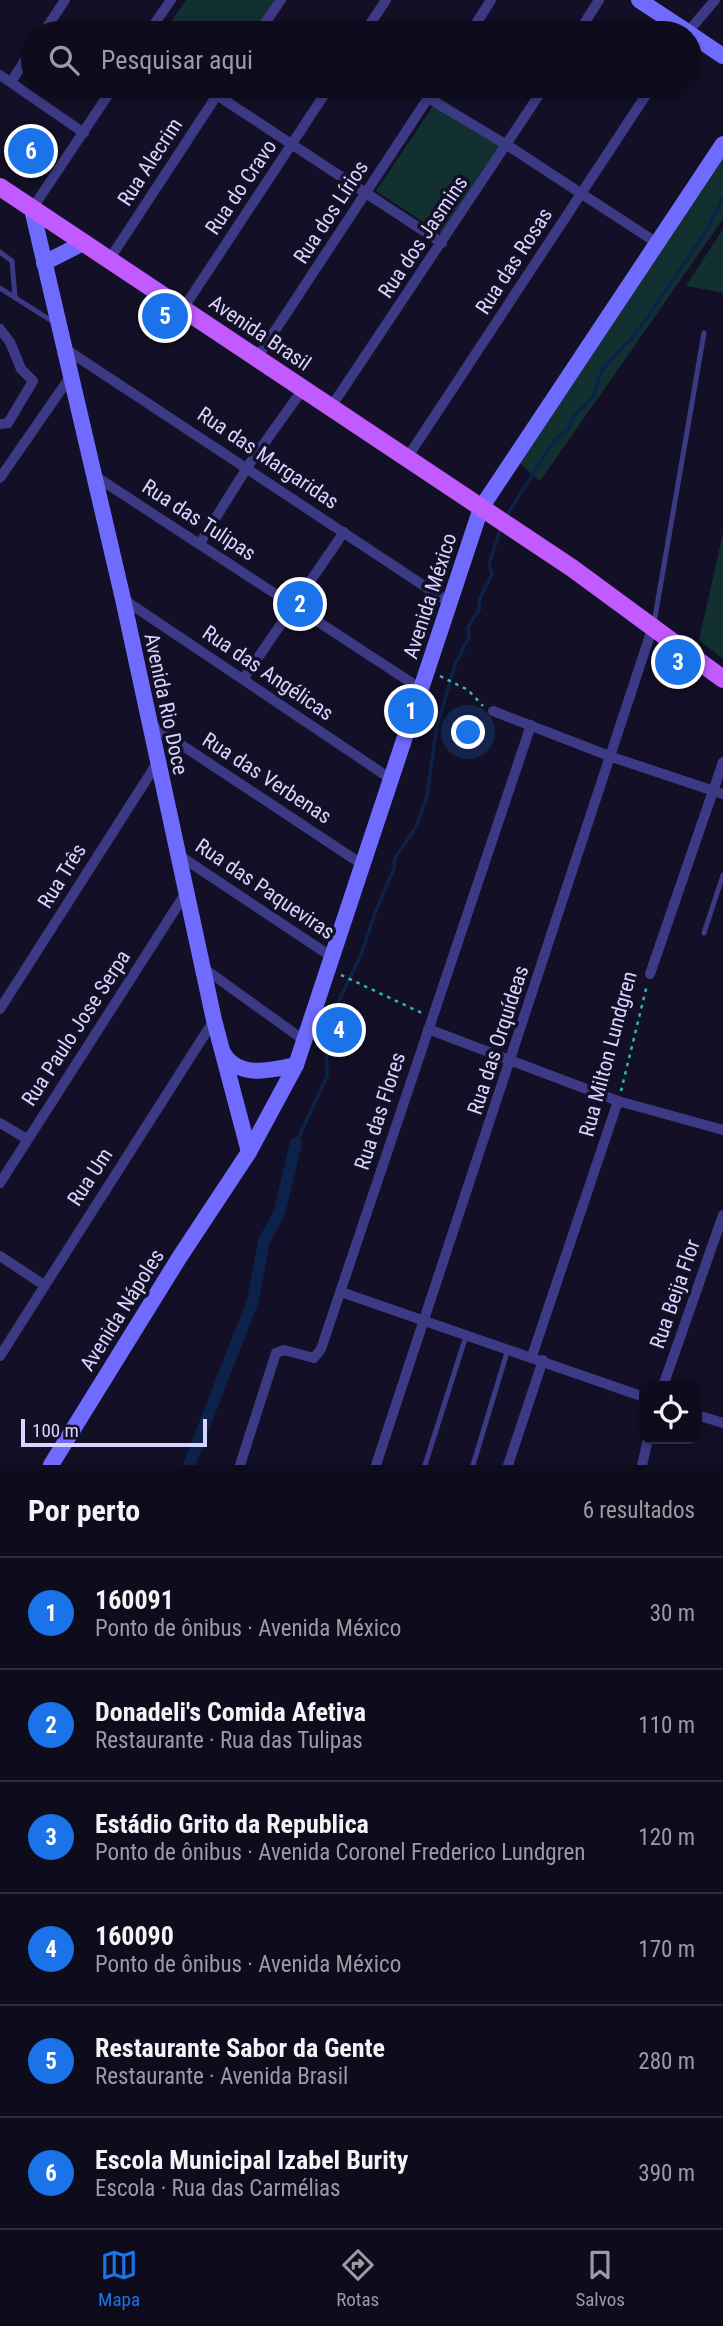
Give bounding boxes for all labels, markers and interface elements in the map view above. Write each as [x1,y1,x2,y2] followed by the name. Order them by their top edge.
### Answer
[21,21,702,98] search box
[45,41,83,79] icon: search
[101,45,253,75] text: Pesquisar aqui
[113,114,187,210] street label: Rua Alecrim
[8,125,54,177] pin: 6
[201,135,281,239] street label: Rua do Cravo
[289,156,373,268] street label: Rua dos Lírios
[373,172,473,302] street label: Rua dos Jasmins
[471,203,557,319] street label: Rua das Rosas
[142,290,188,342] pin: 5
[205,290,315,376] street label: Avenida Brasil
[193,402,343,514] street label: Rua das Margaridas
[138,474,260,566] street label: Rua das Tulipas
[398,530,462,662] street label: Avenida México
[277,578,323,630] pin: 2
[198,620,338,726] street label: Rua das Angélicas
[139,631,193,777] street label: Avenida Rio Doce
[655,636,701,688] pin: 3
[388,685,434,737] pin: 1
[451,715,485,749] your location
[198,727,336,829] street label: Rua das Verbenas
[191,834,339,944] street label: Rua das Paqueviras
[33,839,91,913] street label: Rua Três
[17,946,135,1110] street label: Rua Paulo Jose Serpa
[463,962,533,1118] street label: Rua das Orquídeas
[574,969,642,1139] street label: Rua Milton Lundgren
[316,1004,362,1056] pin: 4
[350,1049,410,1173] street label: Rua das Flores
[63,1144,117,1210] street label: Rua Um
[645,1236,705,1352] street label: Rua Beija Flor
[75,1245,169,1375] street label: Avenida Nápoles
[639,1381,702,1444] map controls
[639,1381,702,1444] button: locate
[21,1416,206,1448] scale bar
[32,1419,79,1442] text: 100 m
[28,1493,140,1528] text: Por perto
[583,1497,695,1524] text: 6 resultados
[95,1585,174,1615] text: 160091
[45,1600,57,1627] text: 1
[650,1600,695,1627] text: 30 m
[95,1615,401,1642] text: Ponto de ônibus · Avenida México
[95,1697,366,1727] text: Donadeli's Comida Afetiva
[45,1712,57,1739] text: 2
[638,1712,695,1739] text: 110 m
[95,1727,363,1754] text: Restaurante · Rua das Tulipas
[95,1809,369,1839] text: Estádio Grito da Republica
[45,1824,57,1851] text: 3
[638,1824,695,1851] text: 120 m
[95,1839,585,1866] text: Ponto de ônibus · Avenida Coronel Frederico Lundgren
[95,1921,174,1951] text: 160090
[45,1936,57,1963] text: 4
[638,1936,695,1963] text: 170 m
[95,1951,401,1978] text: Ponto de ônibus · Avenida México
[95,2033,385,2063] text: Restaurante Sabor da Gente
[45,2048,57,2075] text: 5
[638,2048,695,2075] text: 280 m
[95,2063,348,2090] text: Restaurante · Avenida Brasil
[95,2145,408,2175] text: Escola Municipal Izabel Burity
[45,2160,57,2187] text: 6
[638,2160,695,2187] text: 390 m
[95,2175,341,2202] text: Escola · Rua das Carmélias
[98,2246,140,2311] tab: Mapa
[336,2246,379,2311] tab: Rotas
[575,2246,625,2311] tab: Salvos

